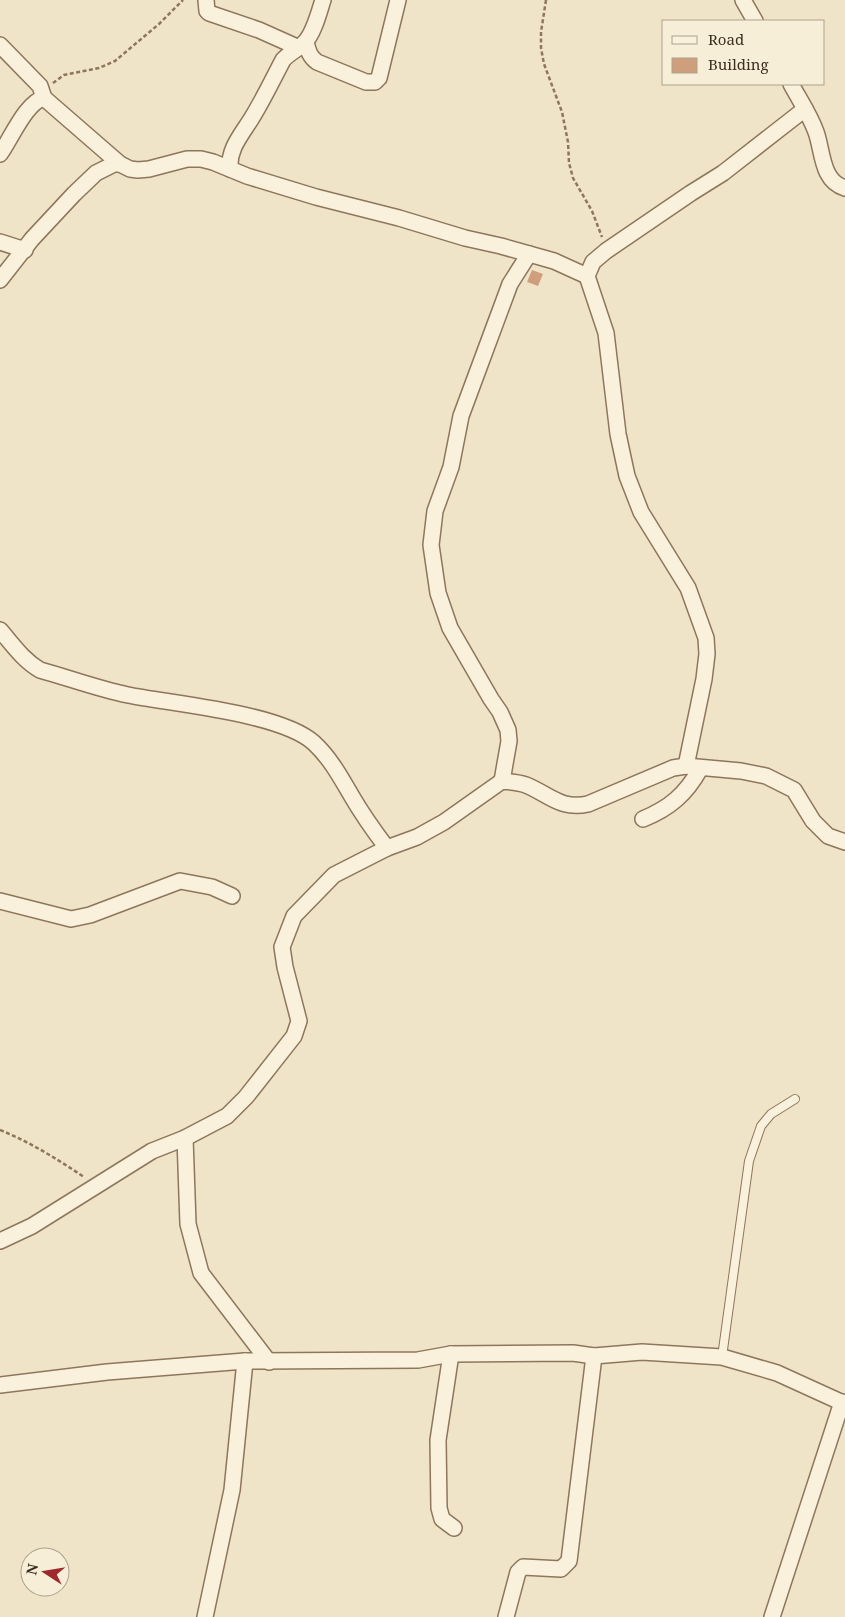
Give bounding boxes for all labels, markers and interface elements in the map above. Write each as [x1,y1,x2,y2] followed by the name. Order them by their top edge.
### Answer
[662,20,825,85] legend
[708,29,744,49] text: Road
[708,54,769,74] text: Building
[20,1547,70,1597] north arrow
[21,1562,42,1577] text: N

